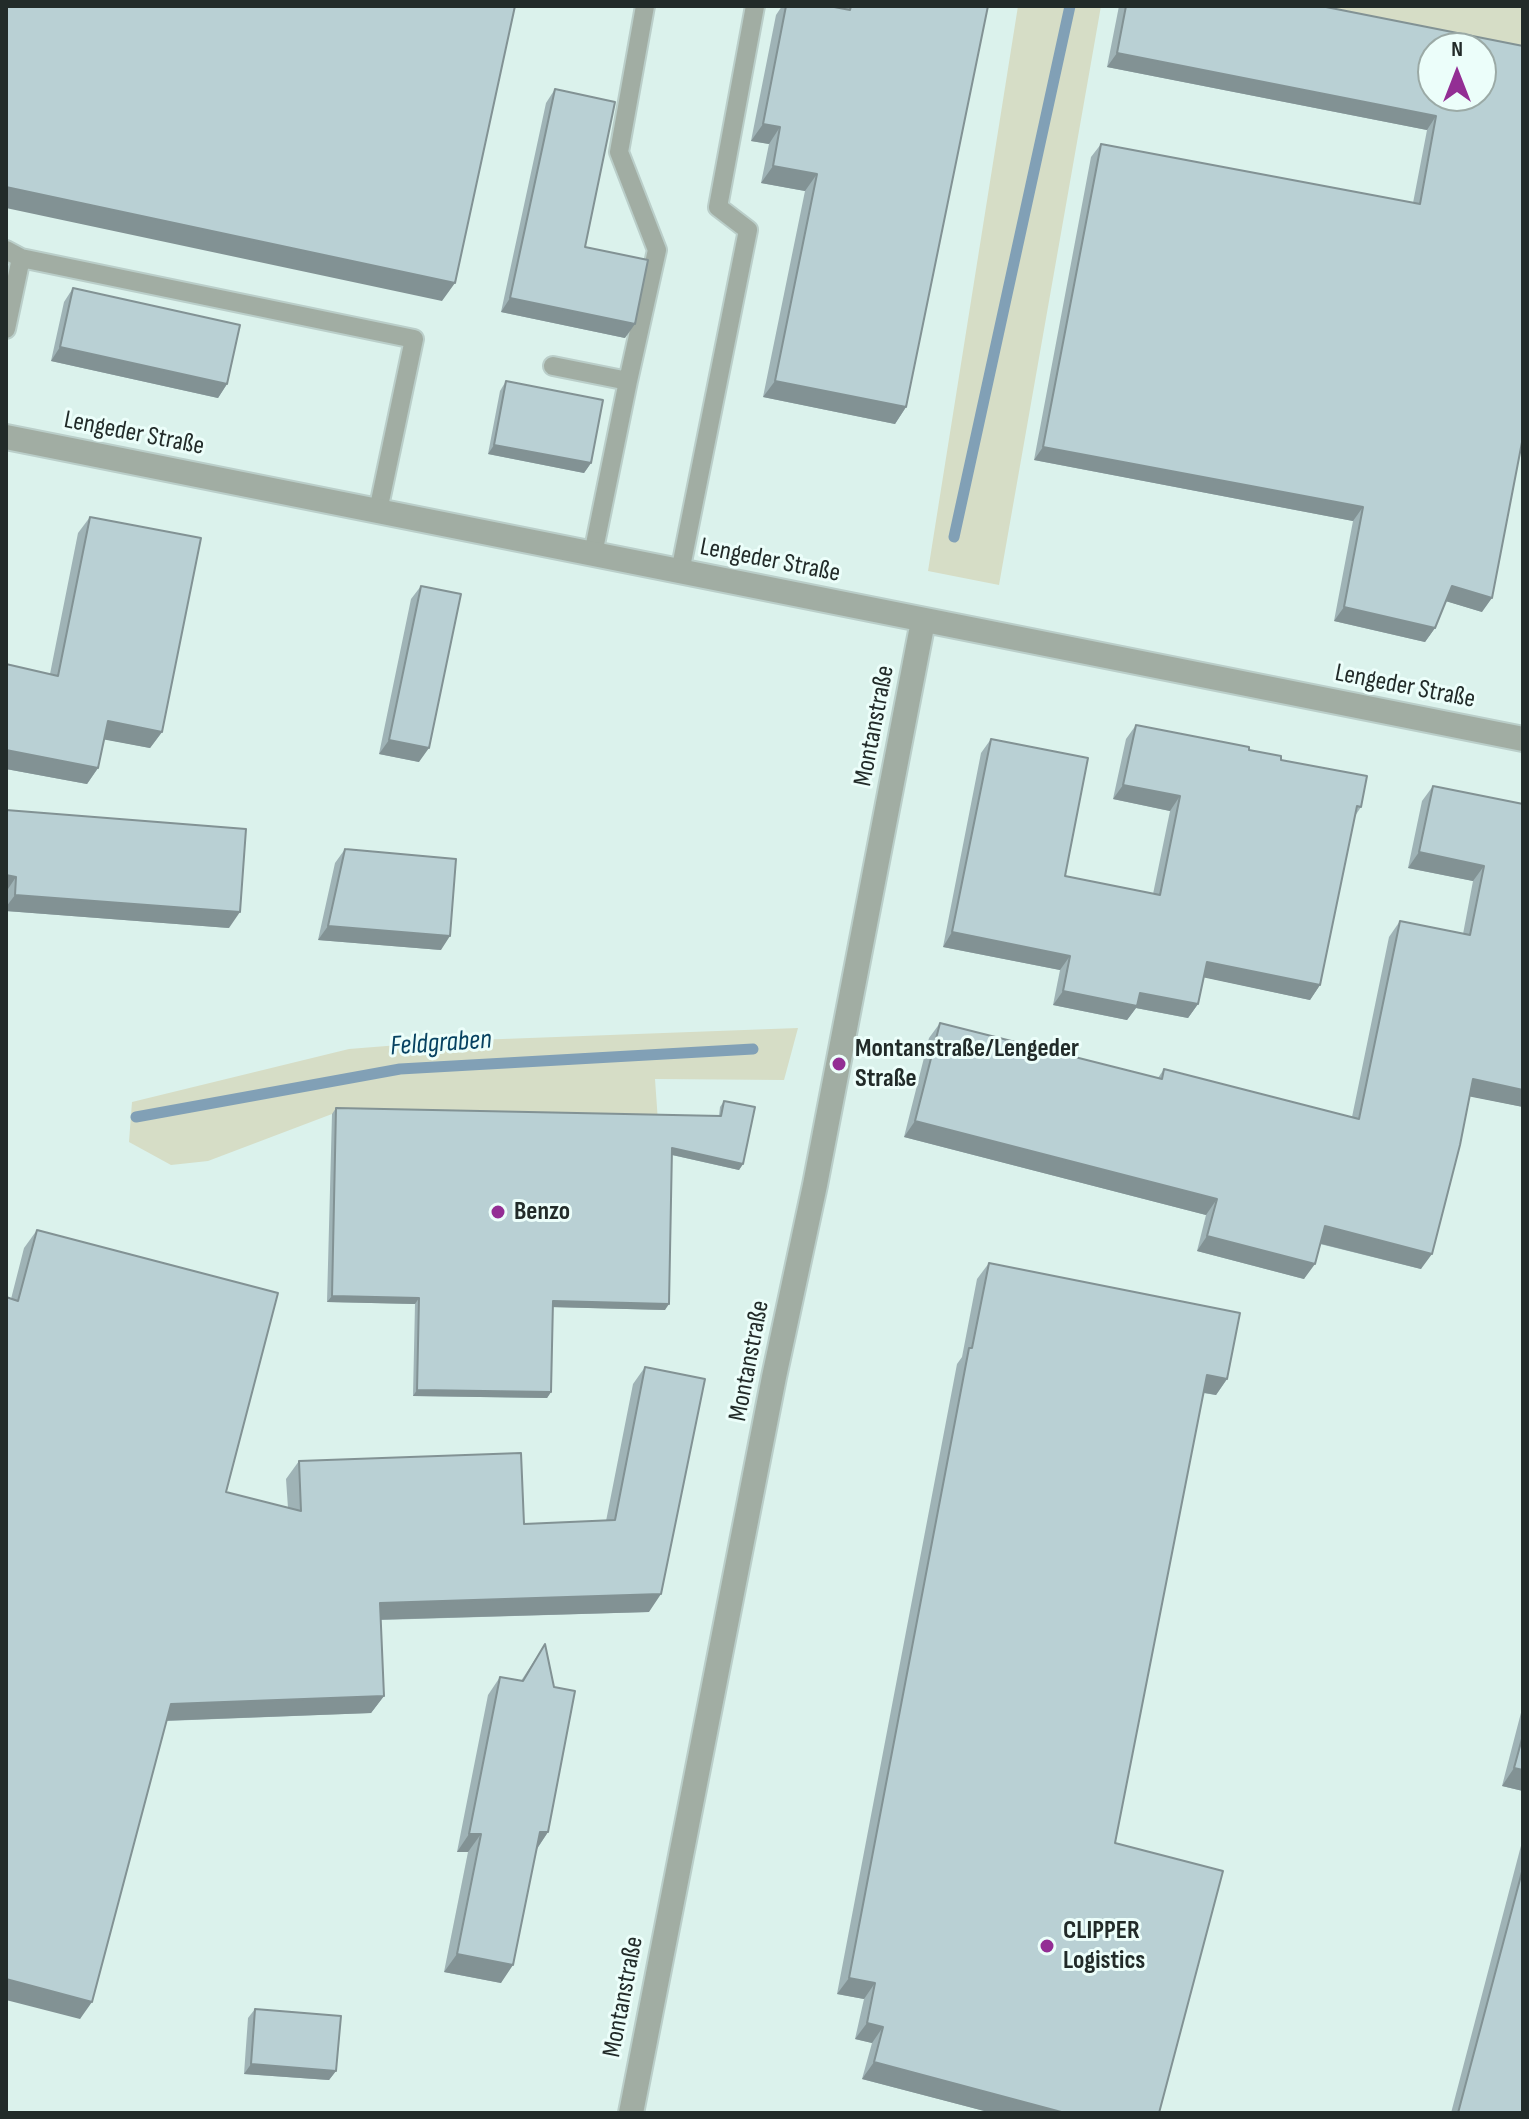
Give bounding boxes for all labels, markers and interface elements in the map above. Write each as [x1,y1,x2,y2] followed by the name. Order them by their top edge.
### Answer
[1417,32,1497,112] north arrow
[1451,36,1463,63] text: N
[61,405,207,463] street label: Lengeder Straße
[697,532,843,590] street label: Lengeder Straße
[1332,658,1478,716] street label: Lengeder Straße
[848,663,902,789] street label: Montanstraße
[389,1024,493,1064] water label: Feldgraben
[855,1033,1079,1094] place label: Montanstraße/Lengeder Straße
[830,1055,848,1073] marker: Montanstraße/Lengeder Straße
[514,1196,570,1228] place label: Benzo
[489,1203,507,1221] marker: Benzo
[723,1298,777,1424] street label: Montanstraße
[1063,1915,1145,1976] place label: CLIPPER Logistics
[597,1934,651,2060] street label: Montanstraße
[1038,1937,1056,1955] marker: CLIPPER Logistics

